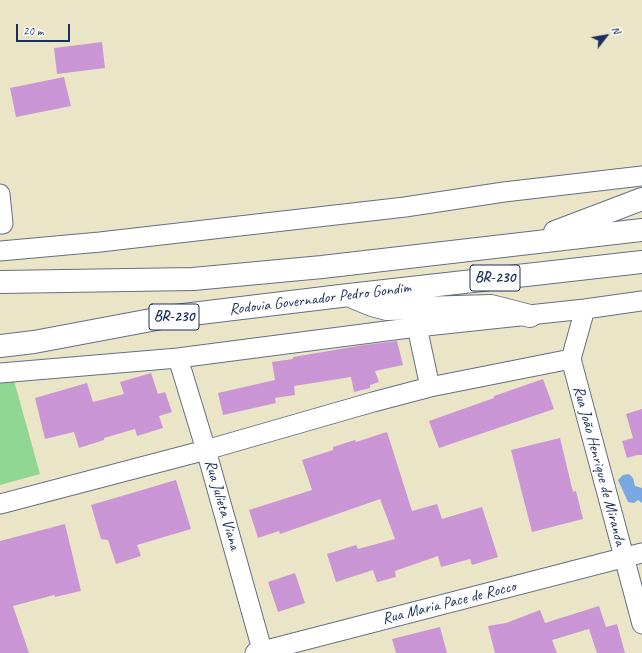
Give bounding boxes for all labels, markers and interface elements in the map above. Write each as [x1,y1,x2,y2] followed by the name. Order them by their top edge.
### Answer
[18,16,72,42] scale bar
[586,16,626,56] north arrow
[23,23,43,39] text: 20 m
[609,23,624,36] text: N
[470,265,520,291] road number: BR-230
[228,278,412,320] street label: Rodovia Governador Pedro Gondim
[149,304,199,330] road number: BR-230
[568,384,630,548] street label: Rua João Henrique de Miranda
[200,458,244,552] street label: Rua Julieta Viana
[380,577,518,629] street label: Rua Maria Pace de Rocco

